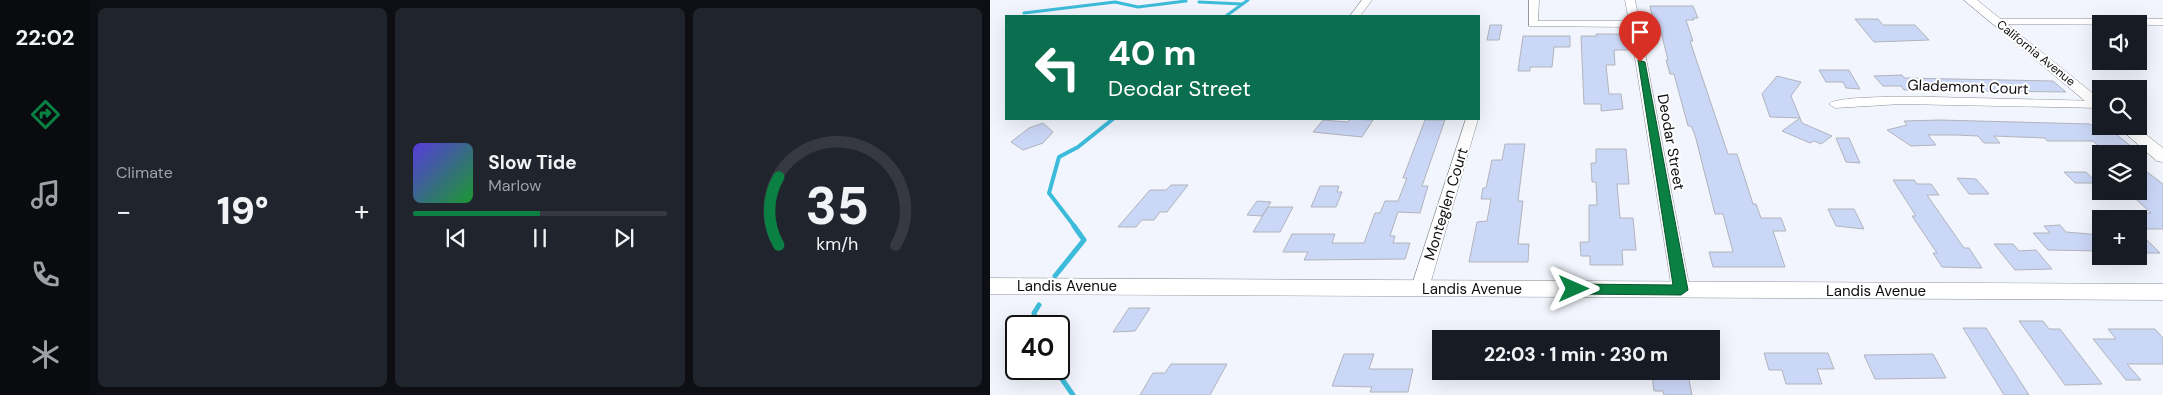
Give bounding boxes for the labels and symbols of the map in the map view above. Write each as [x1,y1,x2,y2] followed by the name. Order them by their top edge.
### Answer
[1619,11,1661,62] pin
[1994,16,2079,90] street label: California Avenue
[1907,75,2029,99] street label: Glademont Court
[1653,92,1689,192] street label: Deodar Street
[1419,145,1473,263] street label: Monteglen Court
[1547,262,1599,314] position arrow
[1017,276,1117,296] street label: Landis Avenue
[1422,279,1522,299] street label: Landis Avenue
[1826,281,1926,301] street label: Landis Avenue
[1005,315,1070,380] speed limit sign: 40

